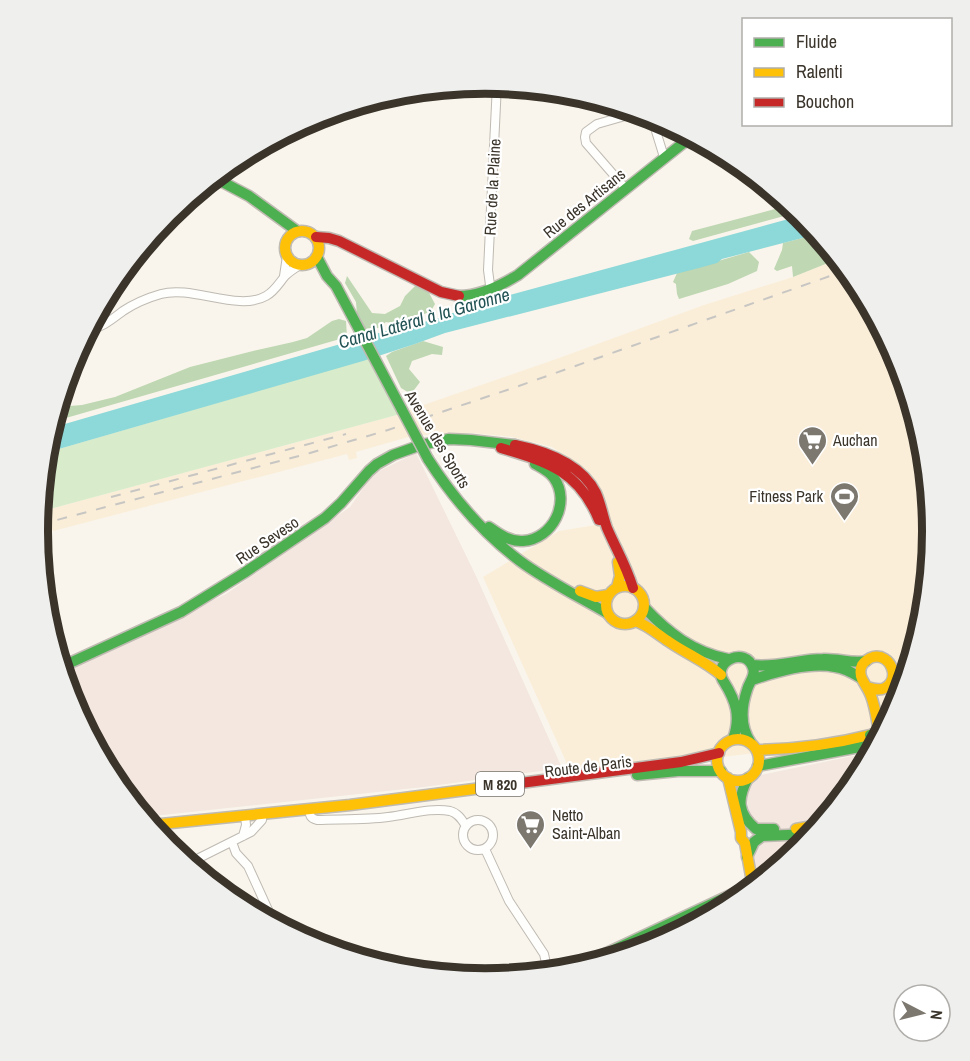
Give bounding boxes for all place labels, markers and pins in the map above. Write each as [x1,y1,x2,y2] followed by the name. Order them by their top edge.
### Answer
[796,424,828,466] supermarket icon: Auchan
[832,429,878,451] place label: Auchan
[828,480,860,522] sports icon: Fitness Park
[749,485,823,507] place label: Fitness Park
[552,804,621,844] place label: Netto Saint-Alban
[515,808,547,850] supermarket icon: Netto Saint-Alban

